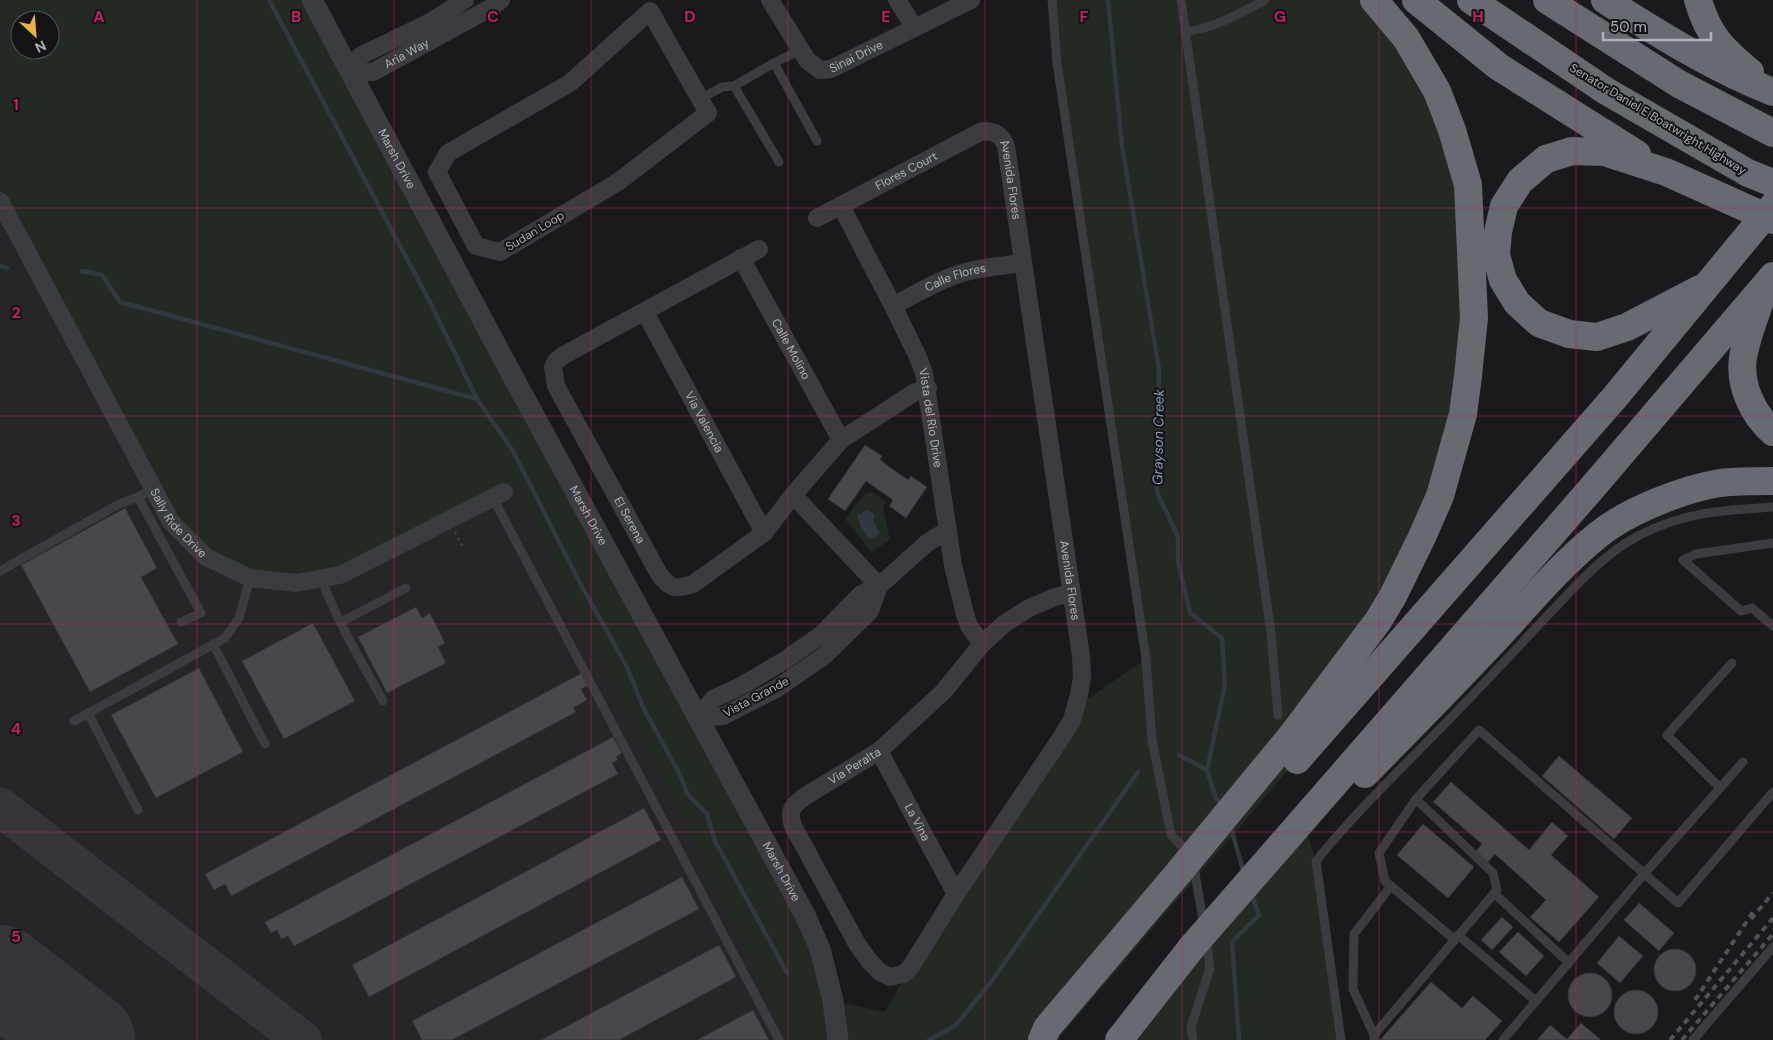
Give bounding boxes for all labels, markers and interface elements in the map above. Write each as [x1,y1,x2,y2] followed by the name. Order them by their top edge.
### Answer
[93,6,105,27] text: A
[291,6,301,27] text: B
[487,6,499,27] text: C
[684,6,696,27] text: D
[881,6,891,27] text: E
[1080,6,1089,27] text: F
[1274,6,1286,27] text: G
[1472,6,1484,27] text: H
[10,10,60,60] north arrow
[1603,10,1710,42] scale bar
[1610,17,1647,37] text: 50 m
[381,35,432,72] street label: Aria Way
[32,36,49,57] text: N
[827,37,886,77] street label: Sinai Drive
[1567,60,1750,178] street label: Senator Daniel E Boatwright Highway
[13,94,19,115] text: 1
[374,126,419,192] street label: Marsh Drive
[996,137,1025,221] street label: Avenida Flores
[872,148,941,194] street label: Flores Court
[503,207,567,255] street label: Sudan Loop
[922,260,987,295] street label: Calle Flores
[11,302,21,323] text: 2
[768,316,814,383] street label: Calle Molino
[915,366,946,469] street label: Vista del Rio Drive
[1148,388,1168,485] water label: Grayson Creek
[681,389,727,455] street label: Via Valencia
[566,483,611,548] street label: Marsh Drive
[146,485,211,562] street label: Sally Ride Drive
[610,494,649,546] street label: El Serena
[11,510,21,531] text: 3
[1056,539,1084,621] street label: Avenida Flores
[720,673,792,721] street label: Vista Grande
[11,718,21,739] text: 4
[825,744,884,788] street label: Via Peralta
[901,801,934,844] street label: La Vina
[759,839,804,904] street label: Marsh Drive
[11,926,21,947] text: 5

